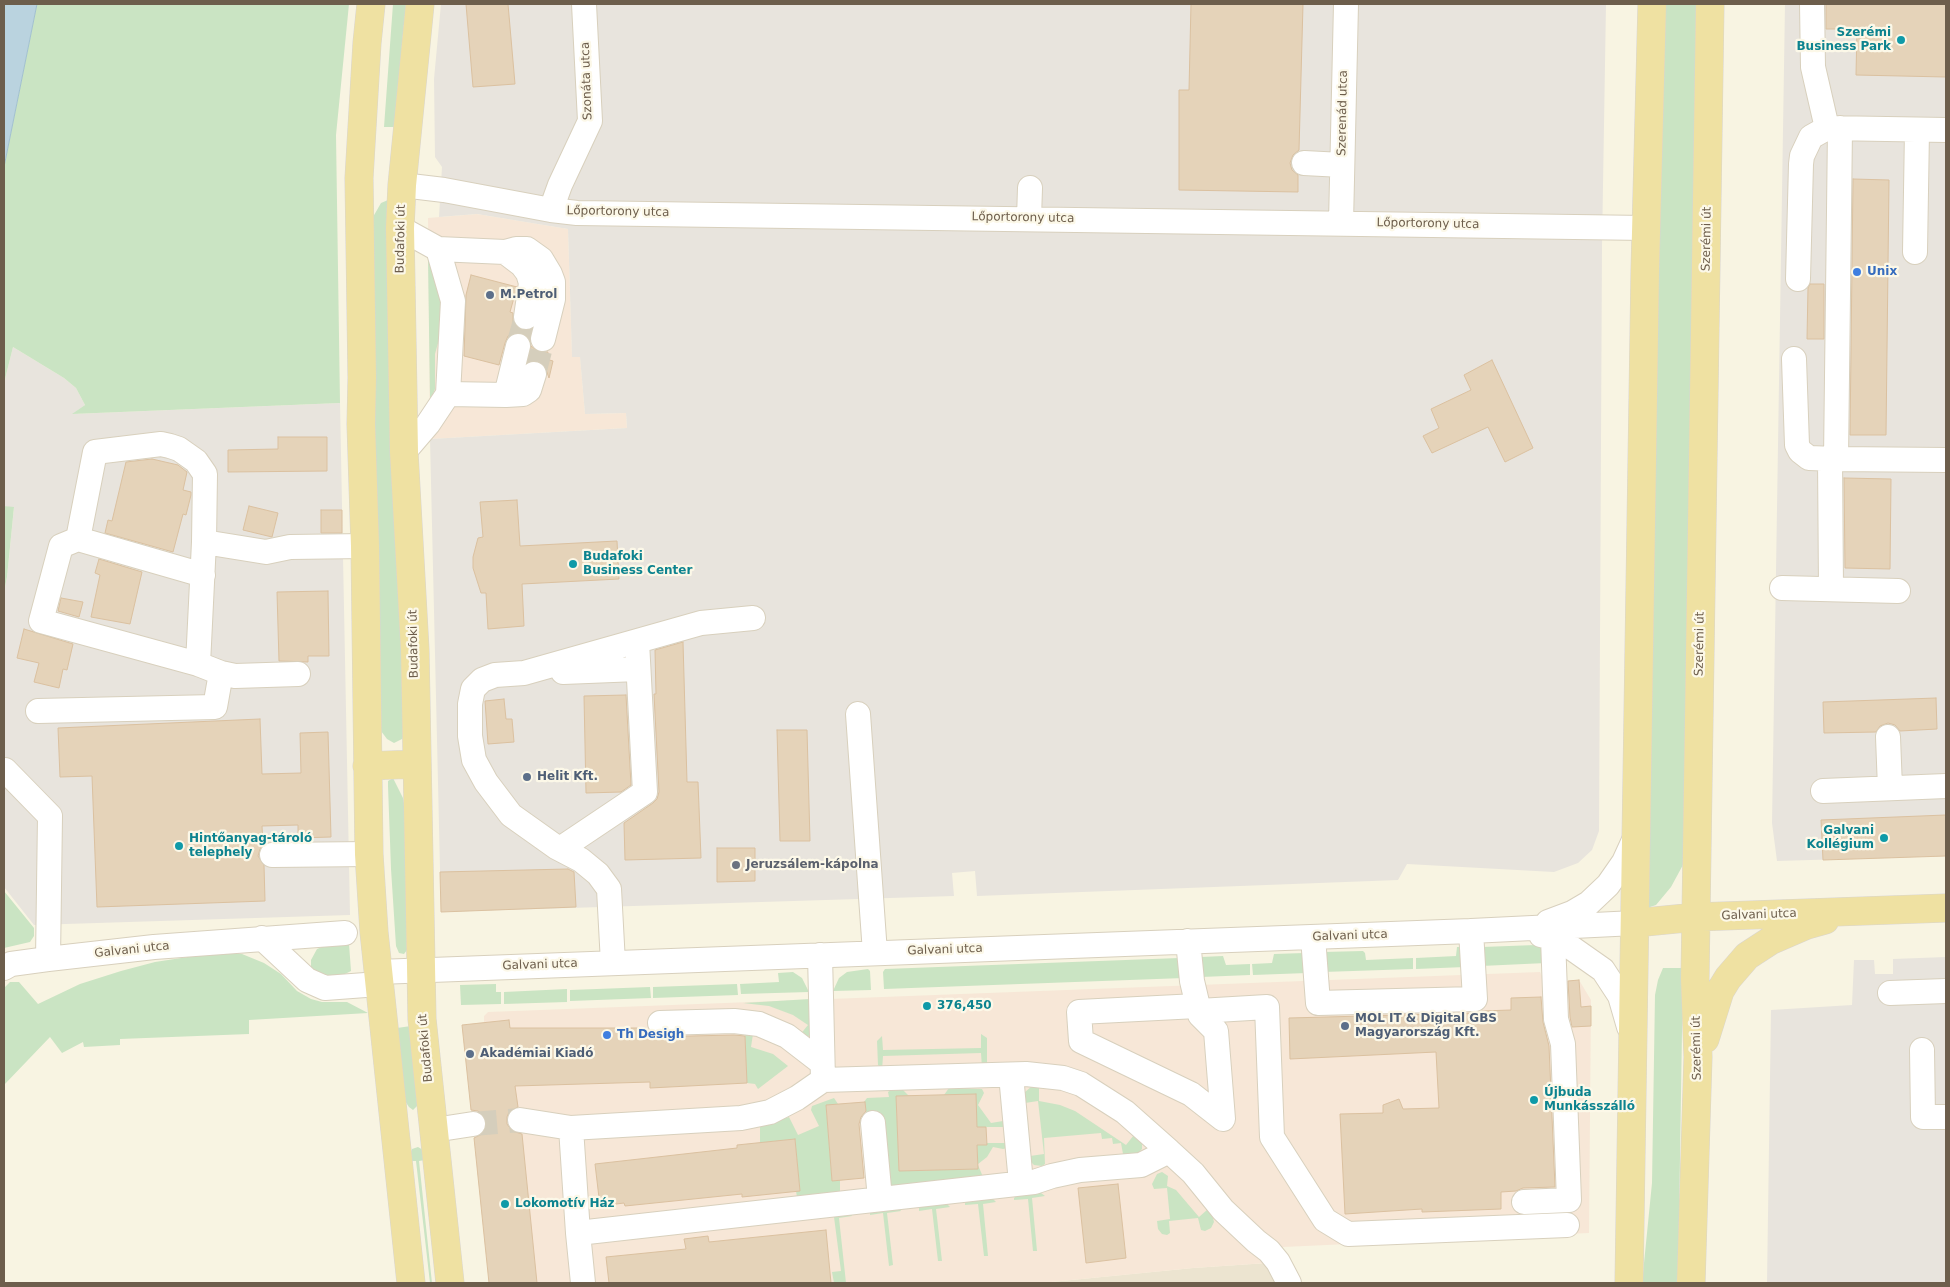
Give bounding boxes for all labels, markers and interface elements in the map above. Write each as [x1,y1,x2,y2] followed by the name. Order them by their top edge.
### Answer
[1796,26,1891,54] place label: Szerémi Business Park
[1895,34,1907,46] marker: Szerémi Business Park
[578,42,596,120] street label: Szonáta utca
[1335,70,1351,156] street label: Szerenád utca
[393,204,409,274] street label: Budafoki út
[567,204,669,220] street label: Lőportorony utca
[1699,207,1715,271] street label: Szerémi út
[972,210,1074,226] street label: Lőportorony utca
[1377,216,1479,232] street label: Lőportorony utca
[1867,265,1897,279] place label: Unix
[1851,266,1863,278] marker: Unix
[500,288,557,302] place label: M.Petrol
[484,289,496,301] marker: M.Petrol
[583,550,692,578] place label: Budafoki Business Center
[567,558,579,570] marker: Budafoki Business Center
[406,609,422,679] street label: Budafoki út
[1692,612,1708,676] street label: Szerémi út
[537,770,598,784] place label: Helit Kft.
[521,771,533,783] marker: Helit Kft.
[1807,824,1874,852] place label: Galvani Kollégium
[189,832,312,860] place label: Hintőanyag-tároló telephely
[1878,832,1890,844] marker: Galvani Kollégium
[173,840,185,852] marker: Hintőanyag-tároló telephely
[746,858,879,872] place label: Jeruzsálem-kápolna
[730,859,742,871] marker: Jeruzsálem-kápolna
[1721,906,1797,924] street label: Galvani utca
[1312,927,1388,945] street label: Galvani utca
[94,939,170,961] street label: Galvani utca
[907,941,983,959] street label: Galvani utca
[502,956,578,974] street label: Galvani utca
[937,999,992,1013] place label: 376,450
[921,1000,933,1012] marker: 376,450
[1355,1012,1497,1040] place label: MOL IT & Digital GBS Magyarország Kft.
[416,1013,436,1083] street label: Budafoki út
[1689,1016,1705,1080] street label: Szerémi út
[1339,1020,1351,1032] marker: MOL IT & Digital GBS Magyarország Kft.
[617,1028,684,1042] place label: Th Desigh
[601,1029,613,1041] marker: Th Desigh
[480,1047,593,1061] place label: Akadémiai Kiadó
[464,1048,476,1060] marker: Akadémiai Kiadó
[1544,1086,1635,1114] place label: Újbuda Munkásszálló
[1528,1094,1540,1106] marker: Újbuda Munkásszálló
[515,1197,615,1211] place label: Lokomotív Ház
[499,1198,511,1210] marker: Lokomotív Ház

